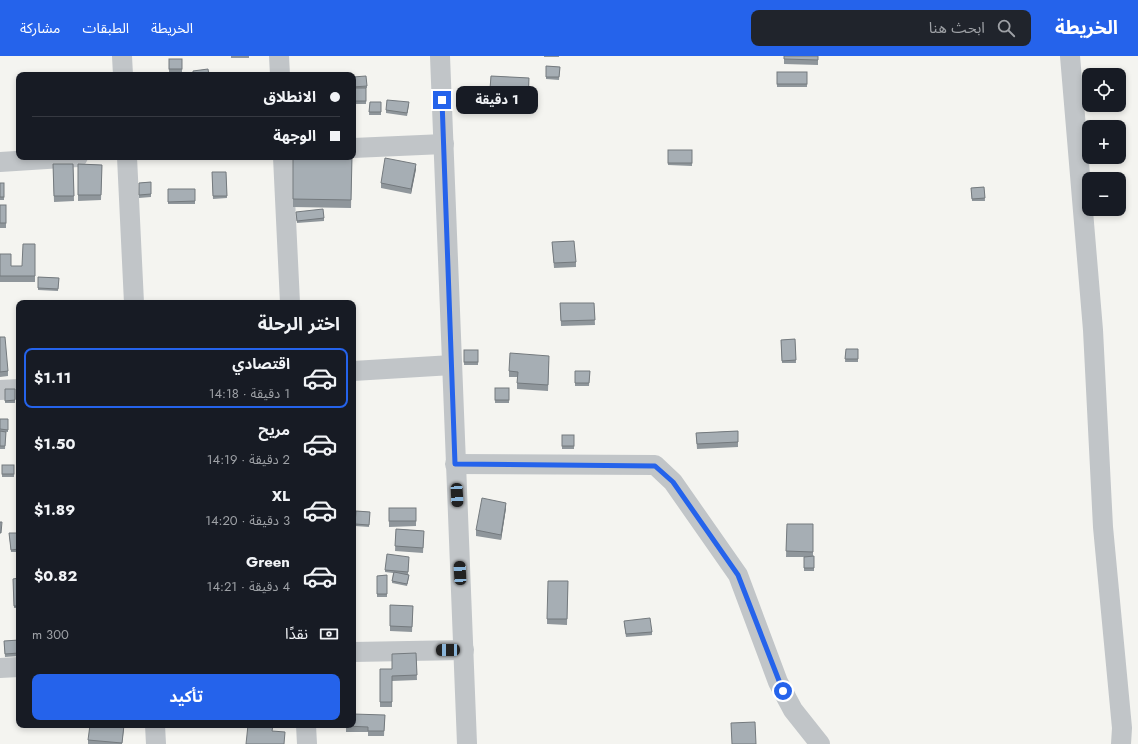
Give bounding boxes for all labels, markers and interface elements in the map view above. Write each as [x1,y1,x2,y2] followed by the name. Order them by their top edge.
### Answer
[751,10,1031,46] search box
[1055,14,1118,41] text: الخريطة
[929,17,985,39] text: ابحث هنا
[995,17,1017,39] icon: search
[20,18,60,38] text: مشاركة
[82,18,129,38] text: الطبقات
[151,18,193,38] text: الخريطة
[1082,68,1126,216] map controls
[1082,68,1126,112] button: locate
[264,86,316,108] text: الانطلاق
[456,86,538,114] callout: 1 دقيقة
[475,90,519,109] text: 1 دقيقة
[433,91,451,109] route end
[1082,120,1126,164] button: +
[273,125,316,147] text: الوجهة
[1082,172,1126,216] button: −
[258,311,340,337] text: اختر الرحلة
[232,353,290,375] text: اقتصادي
[302,360,338,396] icon: car
[34,367,71,389] text: $1.11
[209,384,290,403] text: 1 دقيقة · 14:18
[258,419,290,441] text: مريح
[302,426,338,462] icon: car
[34,433,75,455] text: $1.50
[207,450,290,469] text: 2 دقيقة · 14:19
[450,483,464,507] car
[272,485,290,507] text: XL
[302,492,338,528] icon: car
[34,499,75,521] text: $1.89
[205,511,290,530] text: 3 دقيقة · 14:20
[246,551,290,573] text: Green
[302,558,338,594] icon: car
[453,561,467,585] car
[34,565,77,587] text: $0.82
[207,577,290,596] text: 4 دقيقة · 14:21
[285,623,308,645] text: نقدًا
[318,623,340,645] icon: cash
[32,625,69,644] text: 300 m
[436,644,460,656] car
[32,674,340,720] button: تأكيد
[774,682,792,700] route start

